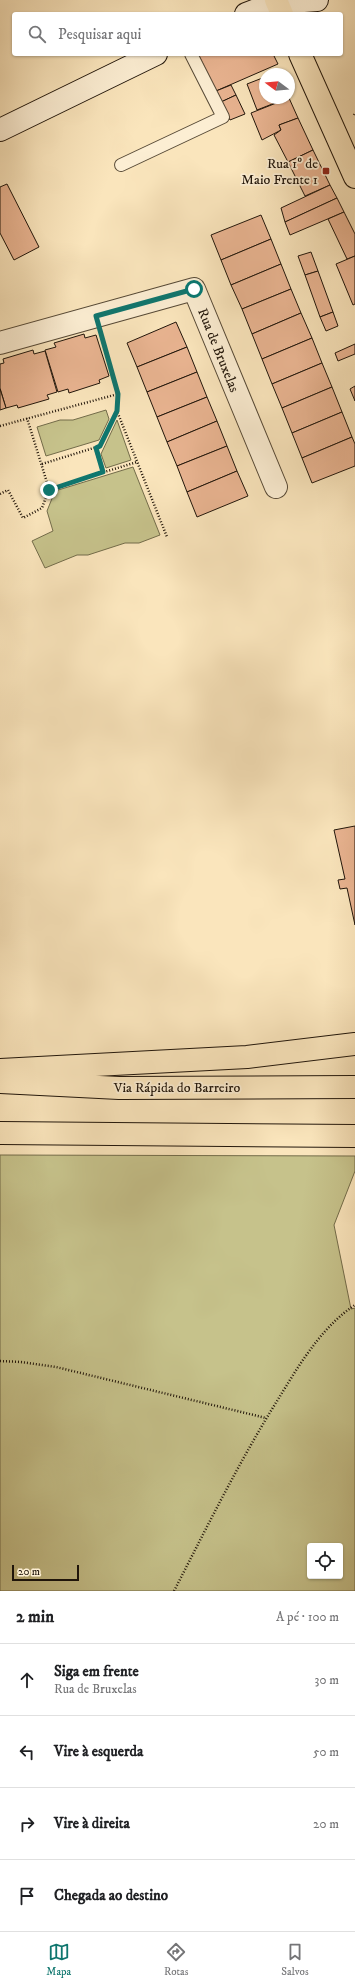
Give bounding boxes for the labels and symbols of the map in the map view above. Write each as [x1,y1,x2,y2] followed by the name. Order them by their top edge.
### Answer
[259,68,295,104] north arrow
[241,155,318,189] place label: Rua 1º de Maio Frente 1
[321,166,331,176] marker: Rua 1º de Maio Frente 1
[185,280,203,298] route start
[193,306,243,395] street label: Rua de Bruxelas
[40,481,58,499] route end
[113,1079,240,1097] street label: Via Rápida do Barreiro
[12,1563,79,1582] scale bar

